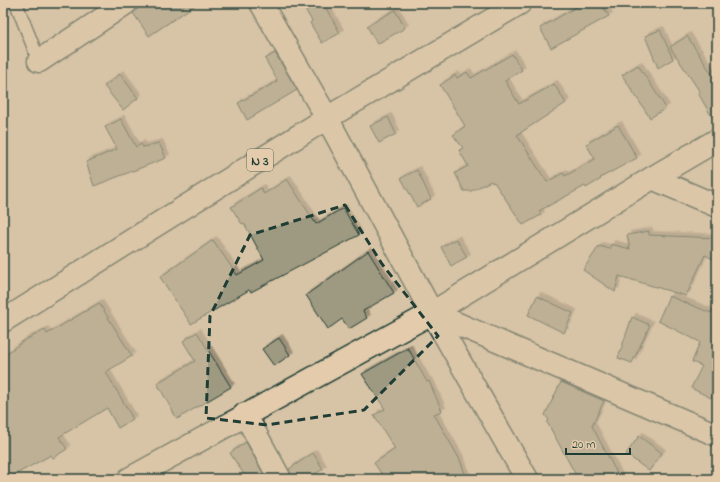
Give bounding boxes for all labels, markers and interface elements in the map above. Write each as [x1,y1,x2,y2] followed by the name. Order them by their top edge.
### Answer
[247,149,273,171] road number: N 3
[566,430,630,456] scale bar
[572,436,595,454] text: 20 m

